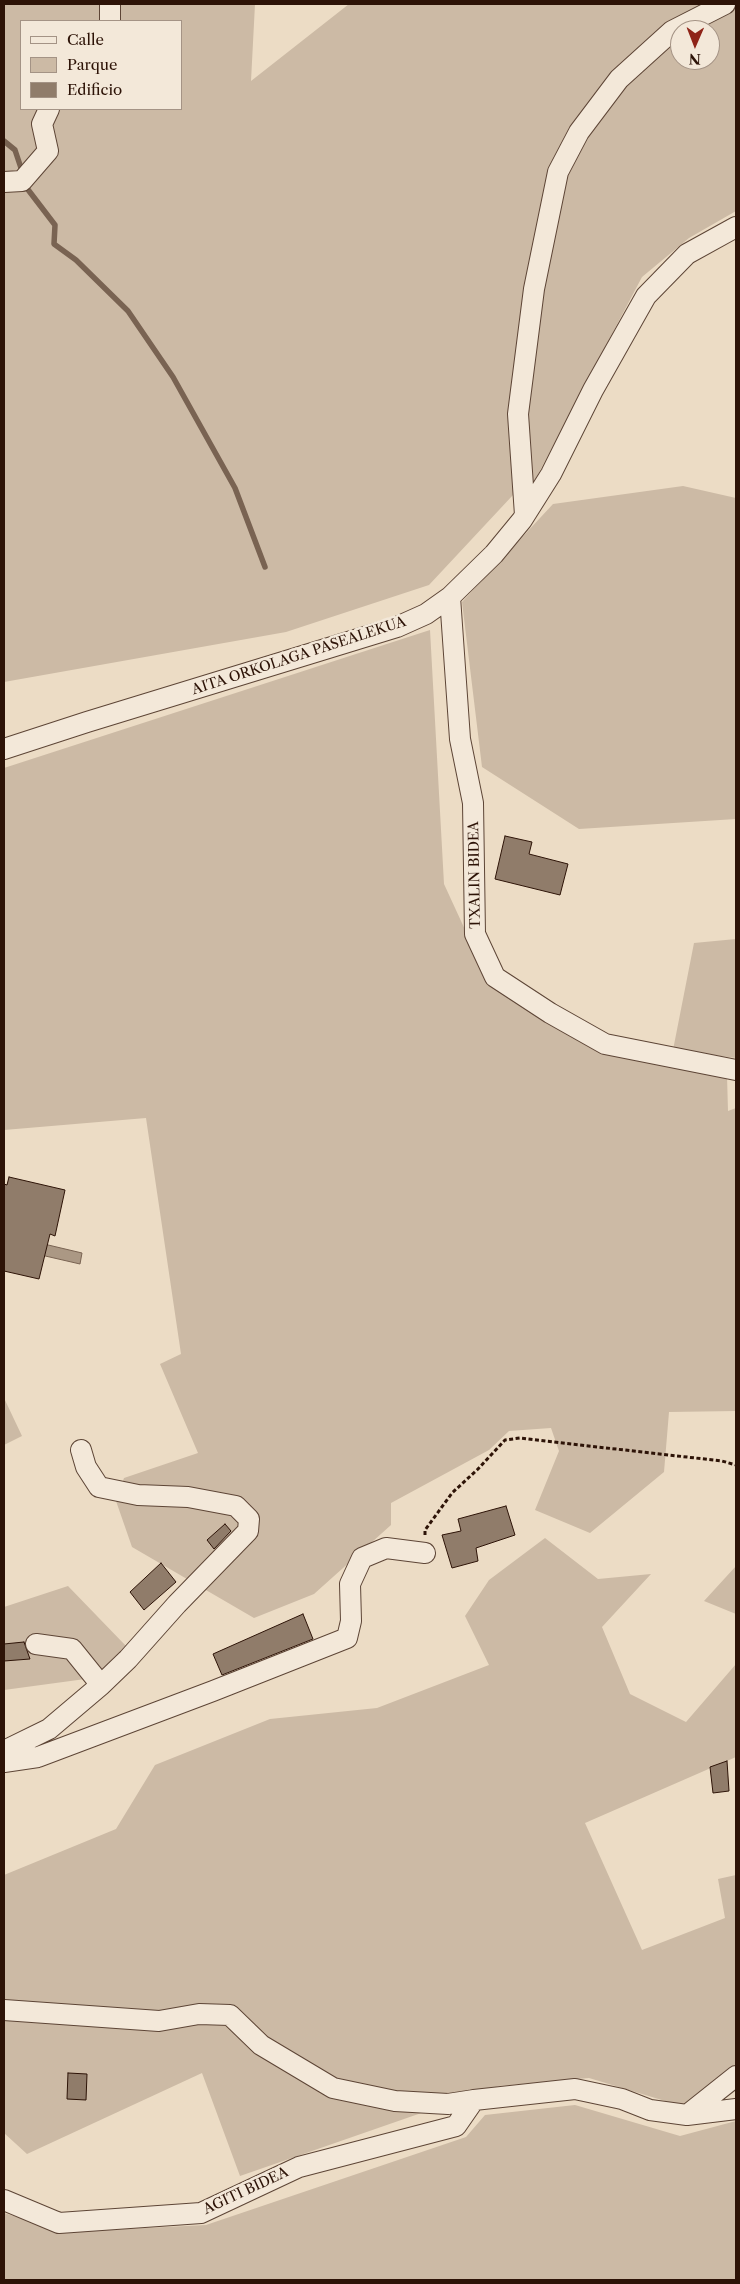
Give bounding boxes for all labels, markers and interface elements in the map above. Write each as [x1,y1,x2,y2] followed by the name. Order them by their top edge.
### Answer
[20,20,182,110] legend
[670,20,720,70] north arrow
[67,30,104,49] text: Calle
[689,50,701,68] text: N
[67,55,117,74] text: Parque
[67,80,122,99] text: Edificio
[190,613,408,699] street label: AITA ORKOLAGA PASEALEKUA
[466,821,484,929] street label: TXALIN BIDEA
[201,2164,291,2218] street label: AGITI BIDEA

